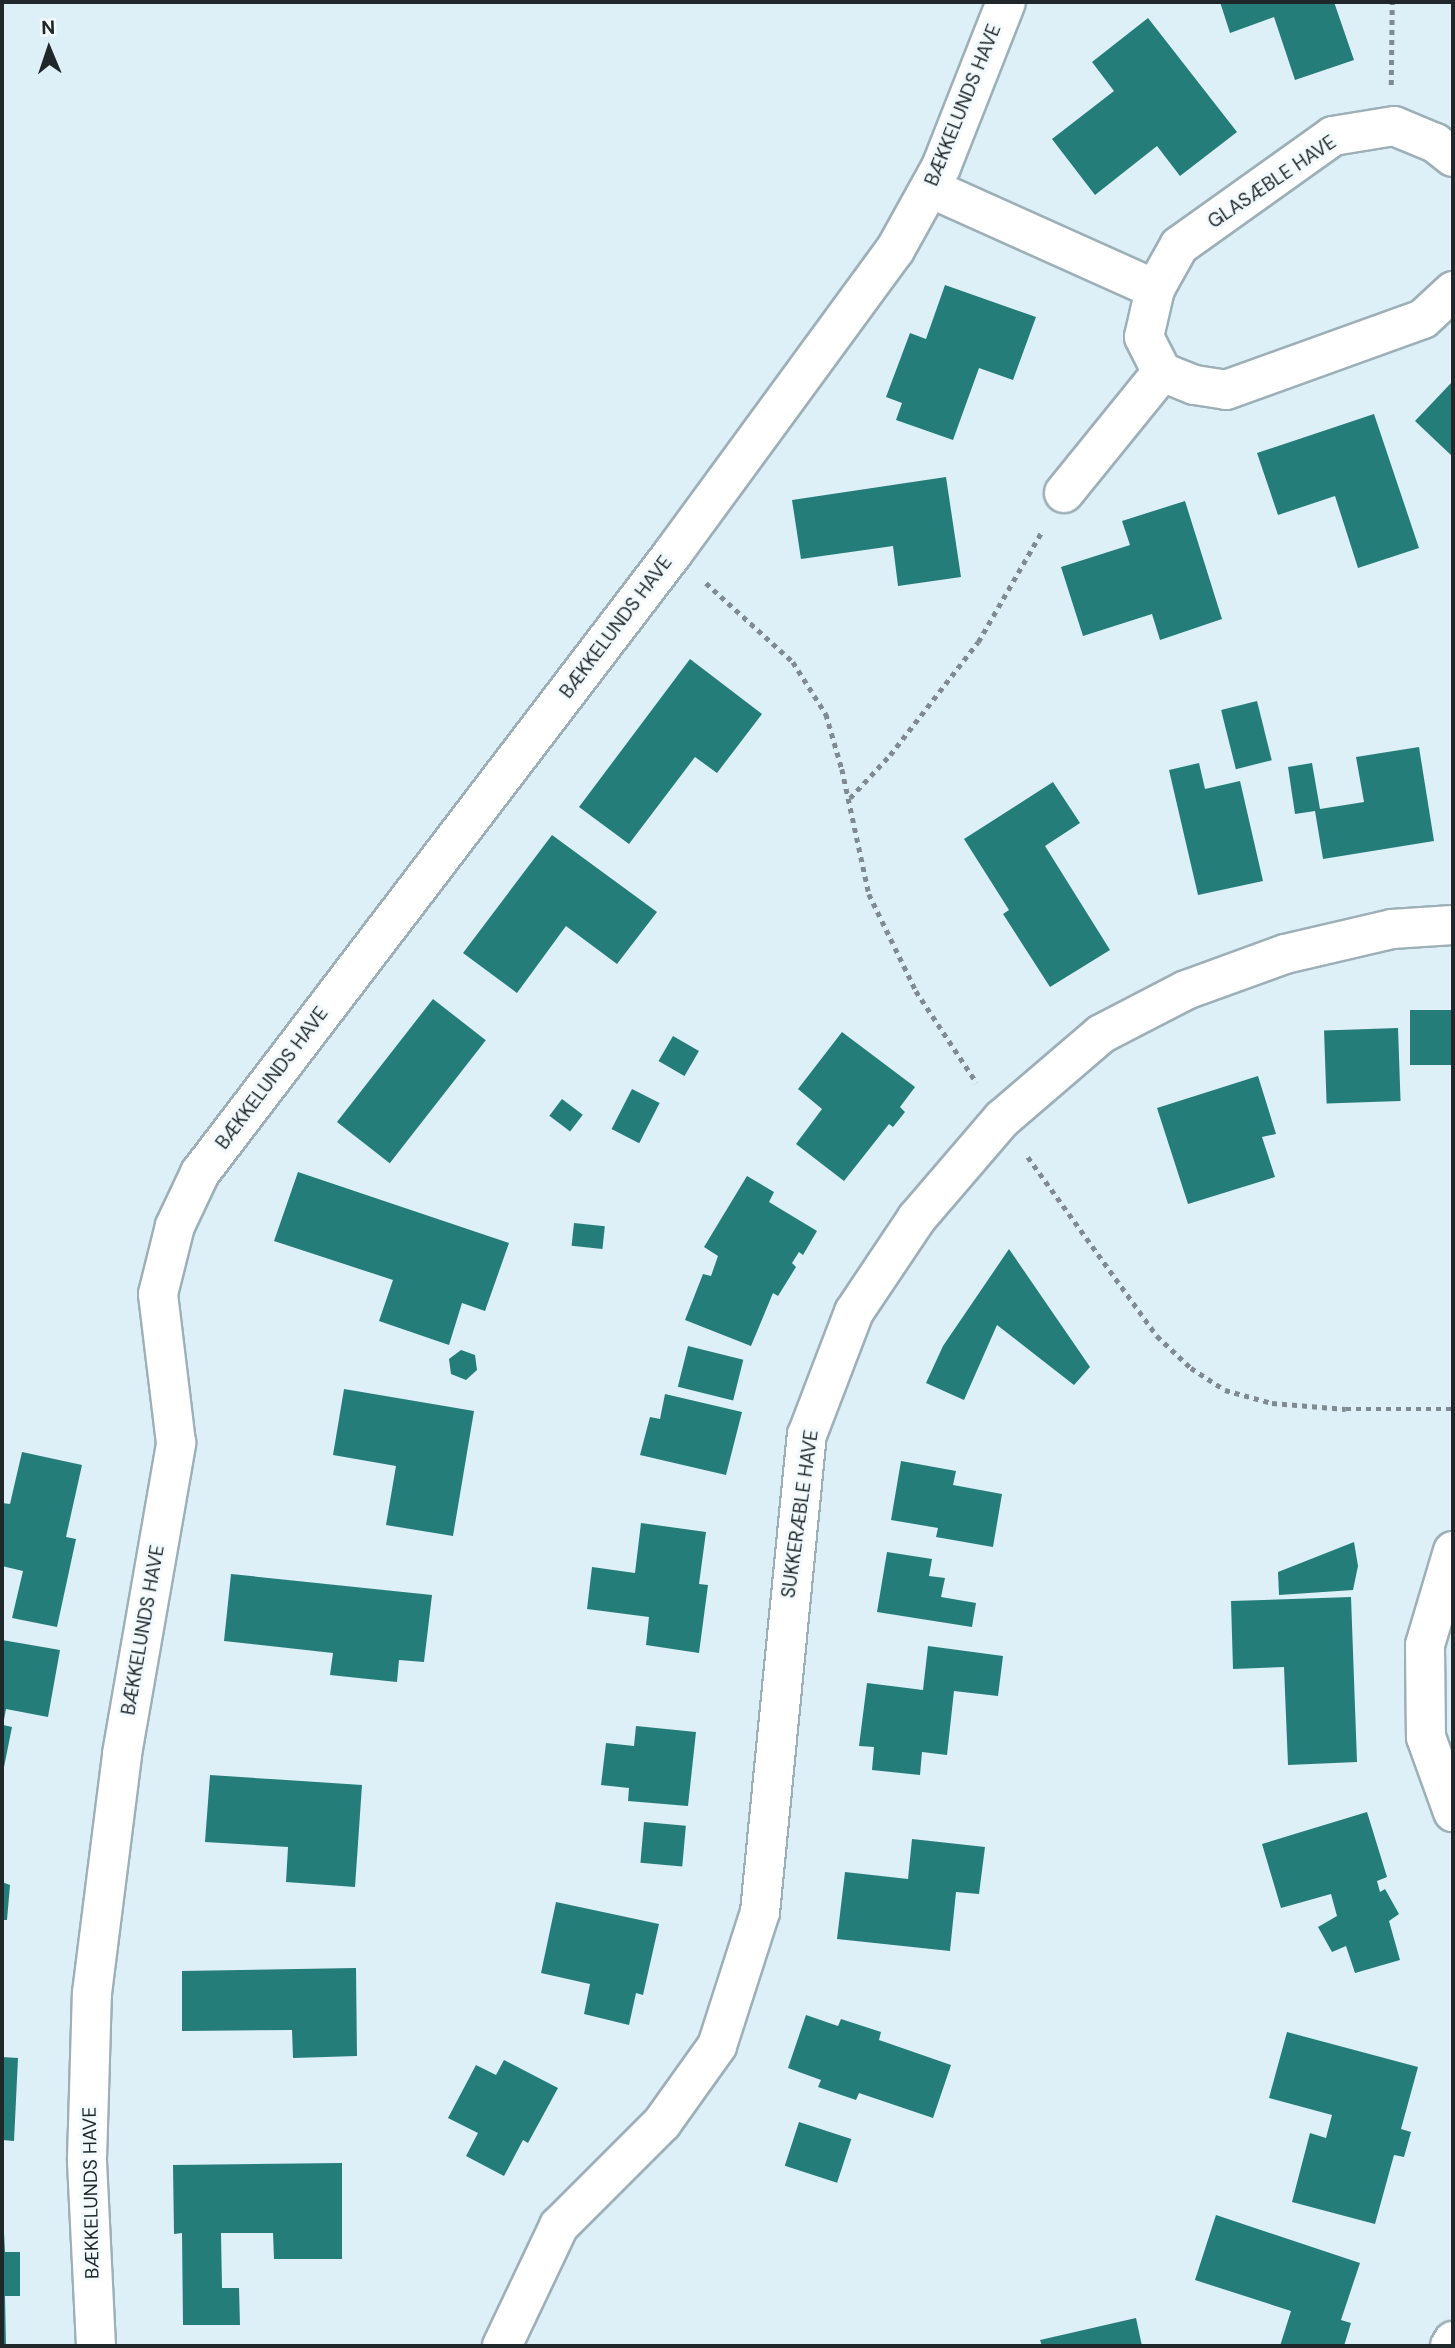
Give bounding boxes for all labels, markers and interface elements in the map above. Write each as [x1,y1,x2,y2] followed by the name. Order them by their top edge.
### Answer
[14,14,84,84] north arrow
[41,15,56,40] text: N
[920,21,1006,189] street label: BÆKKELUNDS HAVE
[1204,131,1340,233] street label: GLASÆBLE HAVE
[555,551,677,703] street label: BÆKKELUNDS HAVE
[211,1002,333,1154] street label: BÆKKELUNDS HAVE
[777,1429,823,1599] street label: SUKKERÆBLE HAVE
[117,1543,169,1717] street label: BÆKKELUNDS HAVE
[78,2107,104,2279] street label: BÆKKELUNDS HAVE

